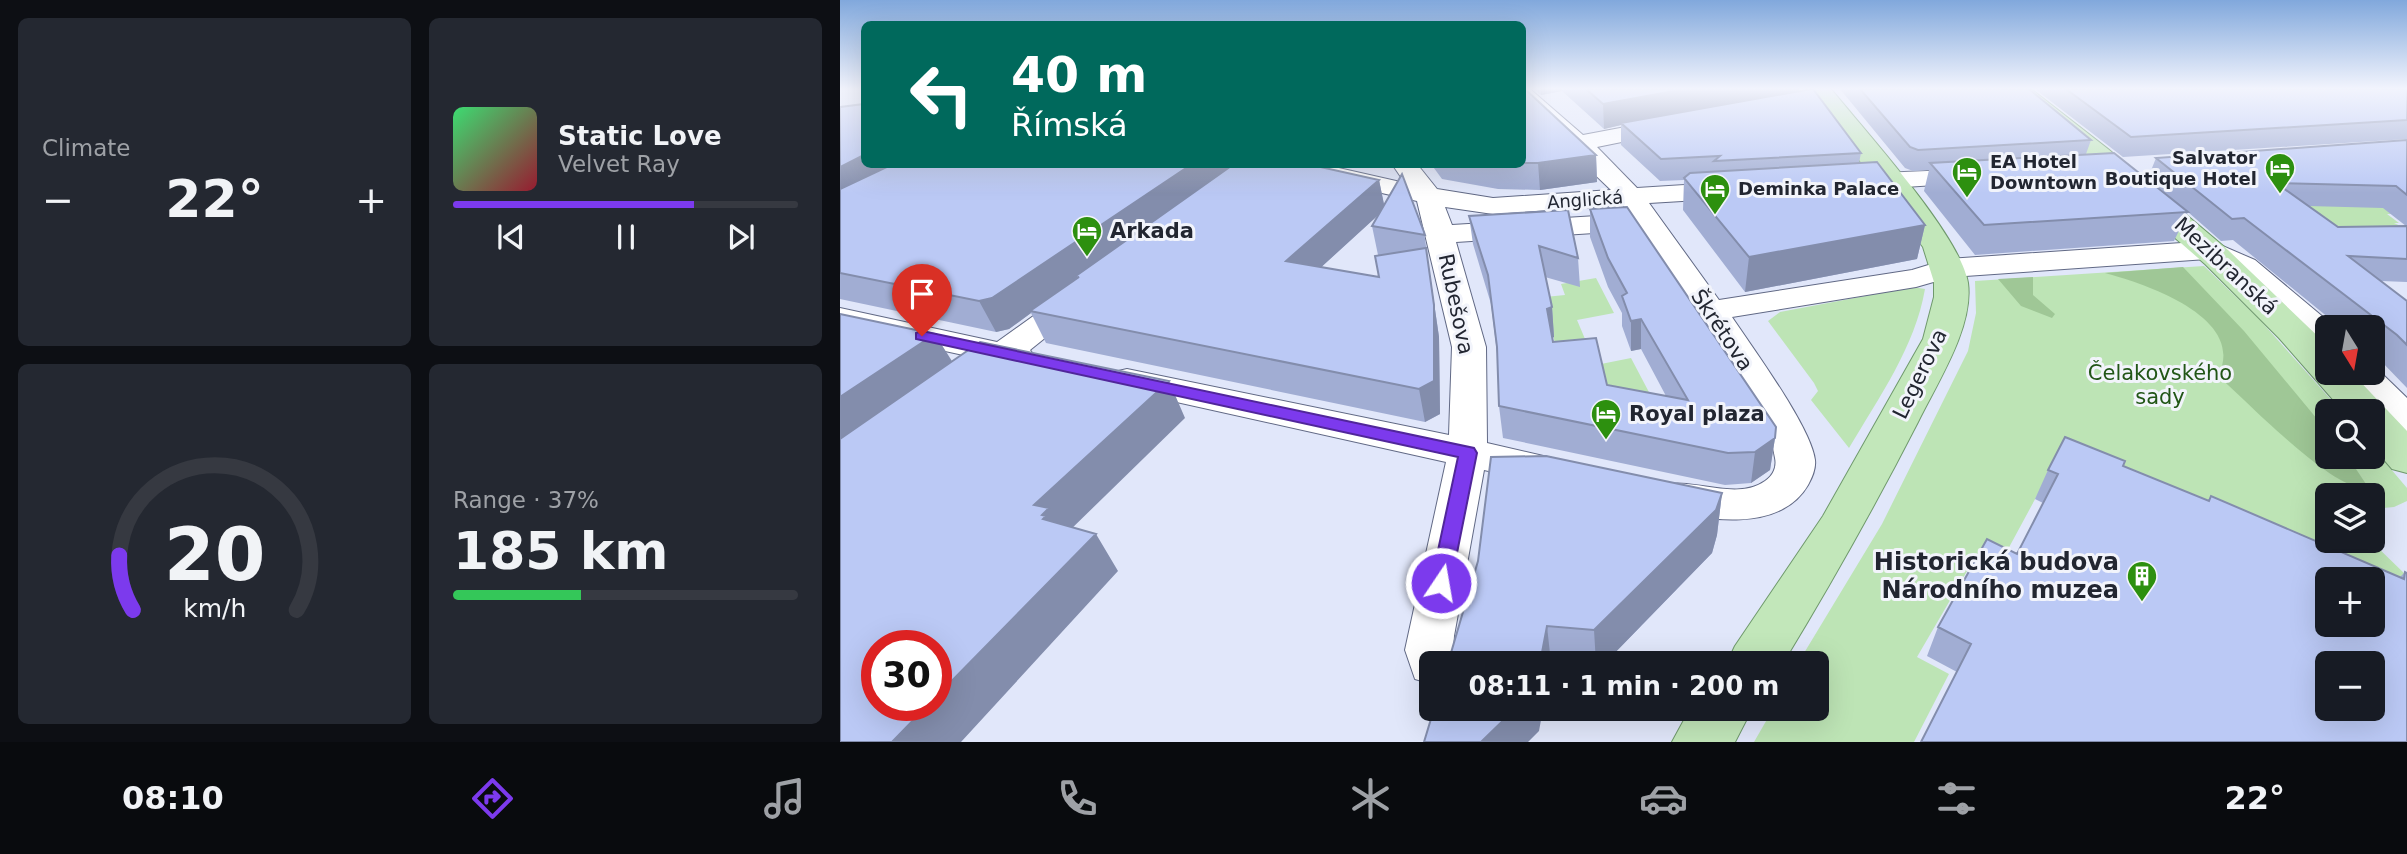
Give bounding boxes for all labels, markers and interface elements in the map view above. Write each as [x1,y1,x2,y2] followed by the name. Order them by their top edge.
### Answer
[1011,47,1147,104] text: 40 m
[896,49,987,140] icon: left
[1011,106,1128,144] text: Římská
[558,121,722,151] text: Static Love
[42,135,131,161] text: Climate
[2105,147,2257,189] place label: Salvator Boutique Hotel
[558,151,680,177] text: Velvet Ray
[1990,151,2097,193] place label: EA Hotel Downtown
[2263,151,2297,195] hotel icon: Salvator Boutique Hotel
[1950,155,1984,199] hotel icon: EA Hotel Downtown
[165,169,264,229] text: 22°
[1698,172,1732,216] hotel icon: Deminka Palace
[42,178,74,222] text: −
[355,178,387,222] text: +
[1738,178,1899,199] place label: Deminka Palace
[1546,186,1624,213] street label: Anglická
[2170,212,2282,320] street label: Mezibranská
[1070,214,1104,258] hotel icon: Arkada
[492,218,530,256] icon: previous
[607,218,645,256] icon: pause
[722,218,760,256] icon: next
[1110,219,1194,243] place label: Arkada
[1434,251,1478,357] street label: Rubešova
[892,264,952,336] pin
[903,275,941,313] icon: arrive
[1686,284,1759,375] street label: Škrétova
[2315,315,2385,385] north arrow
[2315,315,2385,721] map controls
[1888,325,1952,423] street label: Legerova
[2088,360,2232,409] park label: Čelakovského sady
[1589,397,1623,441] hotel icon: Royal plaza
[2315,399,2385,469] button: search
[1629,402,1765,426] place label: Royal plaza
[2315,483,2385,553] button: layers
[453,487,599,513] text: Range · 37%
[164,512,265,597] text: 20
[453,521,668,581] text: 185 km
[1404,546,1478,620] position arrow
[1874,548,2119,604] place label: Historická budova Národního muzea
[2125,559,2159,603] building icon: Historická budova Národního muzea
[2315,567,2385,637] button: +
[183,594,246,623] text: km/h
[861,630,952,721] speed limit sign: 30
[2315,651,2385,721] button: −
[1469,671,1779,701] text: 08:11 · 1 min · 200 m
[468,774,517,823] icon: directions
[760,774,809,823] icon: music
[1053,774,1102,823] icon: phone
[1346,774,1395,823] icon: climate
[1639,774,1688,823] icon: car
[1932,774,1981,823] icon: filters
[122,779,224,817] text: 08:10
[2224,779,2285,817] text: 22°

